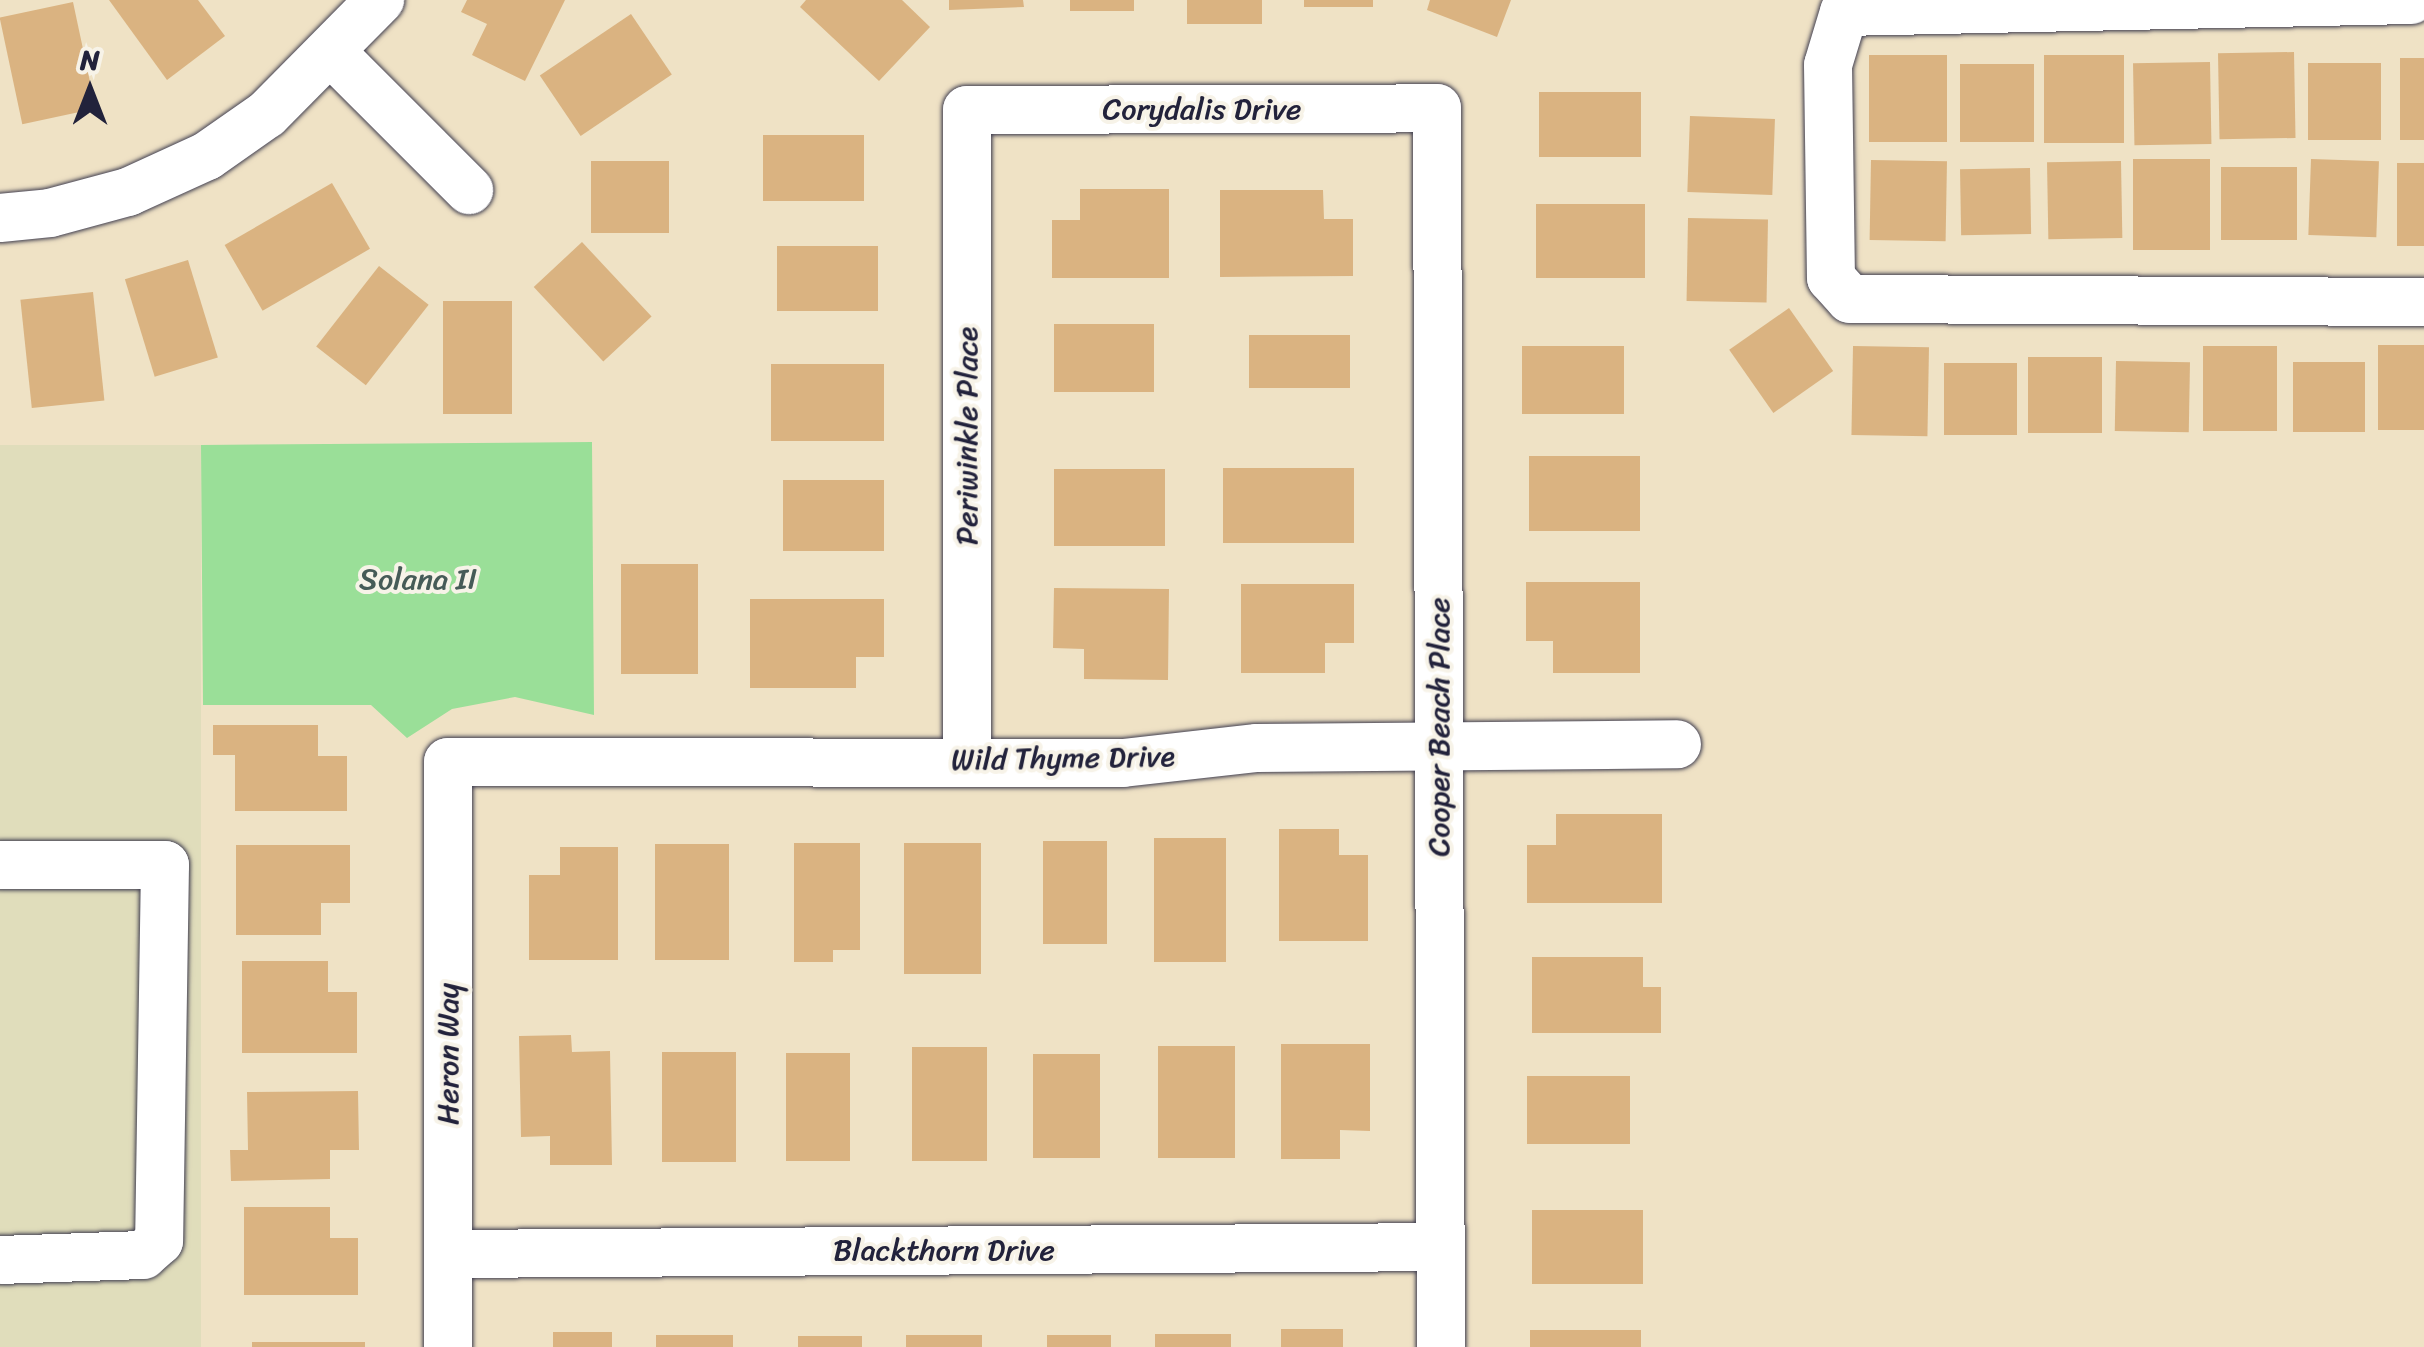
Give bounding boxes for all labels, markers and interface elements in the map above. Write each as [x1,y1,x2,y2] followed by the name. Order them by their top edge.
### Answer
[80,35,100,84] text: N
[40,40,140,140] north arrow
[1102,91,1302,127] street label: Corydalis Drive
[949,326,985,546] street label: Periwinkle Place
[359,561,477,597] park label: Solana II
[1421,597,1457,857] street label: Cooper Beach Place
[950,738,1176,778] street label: Wild Thyme Drive
[430,983,466,1125] street label: Heron Way
[833,1232,1055,1268] street label: Blackthorn Drive

